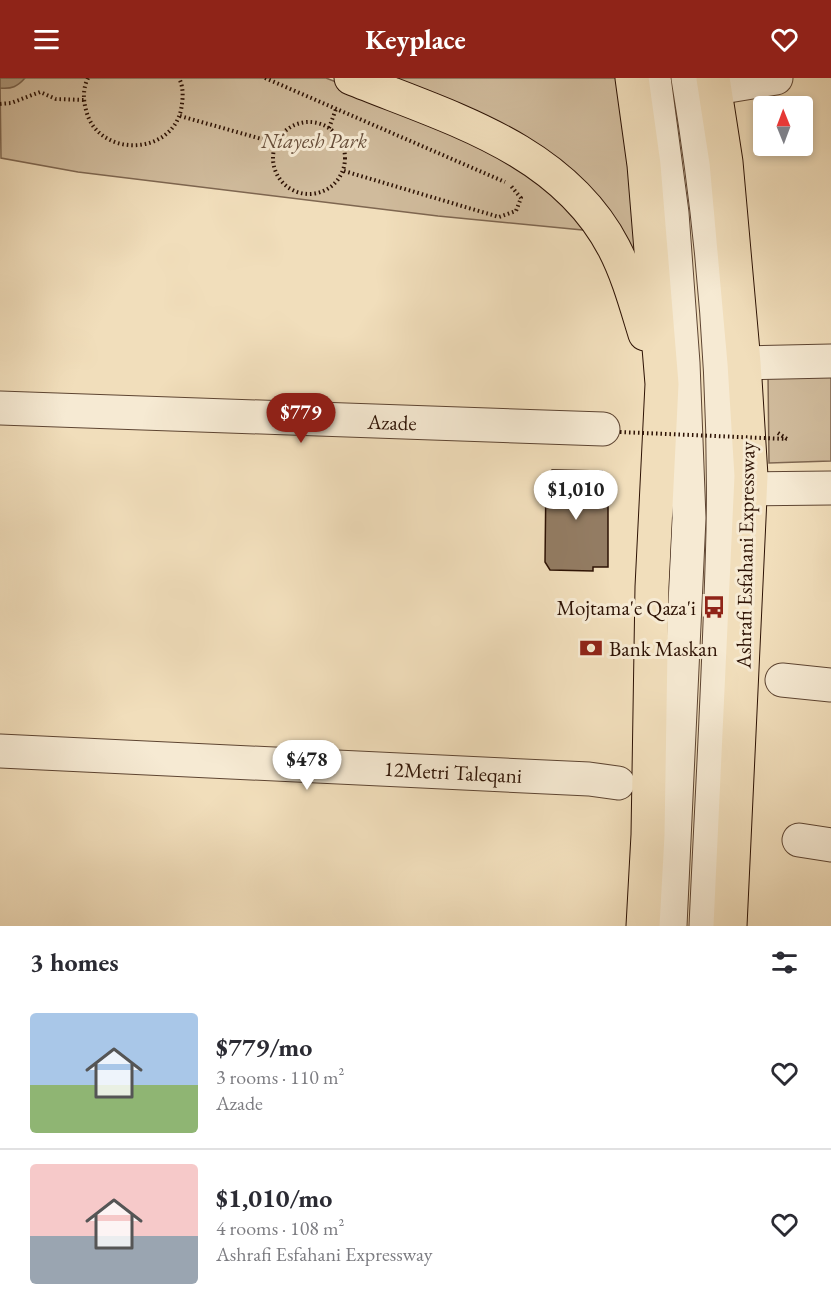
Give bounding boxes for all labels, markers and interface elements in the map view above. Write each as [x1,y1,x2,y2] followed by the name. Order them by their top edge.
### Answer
[365,22,466,57] text: Keyplace
[30,23,63,56] icon: menu
[768,23,801,56] icon: heart
[753,96,813,156] north arrow
[753,96,813,156] map controls
[260,127,368,154] park label: Niayesh Park
[265,393,337,444] pin: $779
[281,399,321,425] text: $779
[366,408,417,436] street label: Azade
[730,440,760,670] street label: Ashrafi Esfahani Expressway
[527,470,625,521] pin: $1,010
[548,476,604,502] text: $1,010
[556,594,696,622] place label: Mojtama'e Qaza'i
[701,594,727,620] bus stop icon: Mojtama'e Qaza'i
[578,635,604,661] bank icon: Bank Maskan
[609,635,718,662] place label: Bank Maskan
[271,740,343,791] pin: $478
[287,746,327,772] text: $478
[383,755,523,789] street label: 12Metri Taleqani
[30,945,119,979] text: 3 homes
[768,946,801,979] icon: filters
[216,1030,312,1064] text: $779/mo
[78,1037,150,1109] icon: home
[768,1057,801,1090] icon: heart
[216,1064,344,1090] text: 3 rooms · 110 m²
[216,1090,263,1116] text: Azade
[216,1181,332,1215] text: $1,010/mo
[78,1188,150,1260] icon: home
[768,1208,801,1241] icon: heart
[216,1215,344,1241] text: 4 rooms · 108 m²
[216,1241,433,1267] text: Ashrafi Esfahani Expressway

